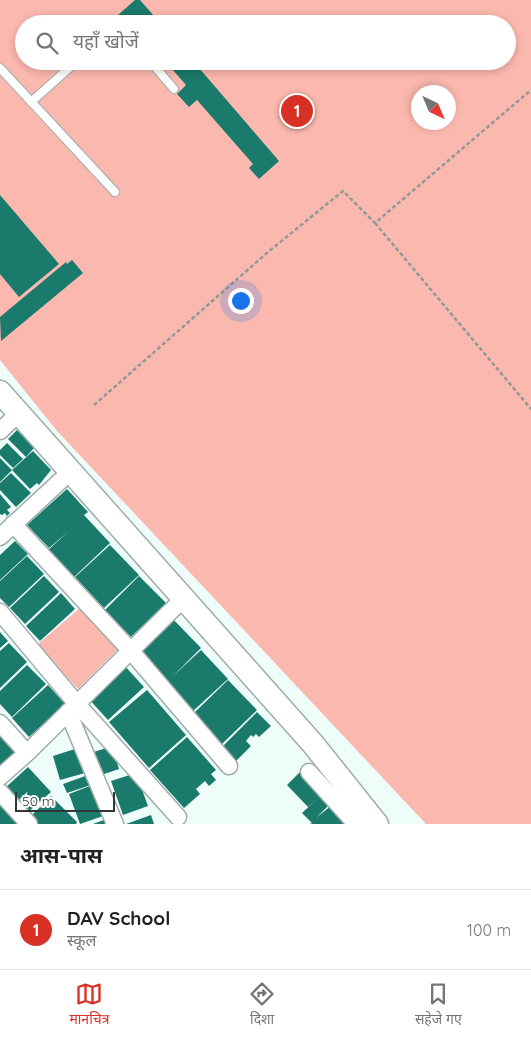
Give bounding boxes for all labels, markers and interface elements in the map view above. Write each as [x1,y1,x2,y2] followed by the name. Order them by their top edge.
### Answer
[15,15,516,70] search box
[33,29,61,57] icon: search
[73,29,139,53] text: यहाँ खोजें
[411,85,456,130] north arrow
[281,92,313,130] pin: 1
[228,288,254,314] your location
[15,789,115,812] scale bar
[22,792,55,810] text: 50 m
[20,842,102,868] text: आस-पास
[67,906,170,930] text: DAV School
[33,920,39,940] text: 1
[467,920,511,940] text: 100 m
[67,930,96,950] text: स्कूल
[69,980,109,1030] tab: मानचित्र
[248,980,276,1030] tab: दिशा
[415,980,462,1030] tab: सहेजे गए

